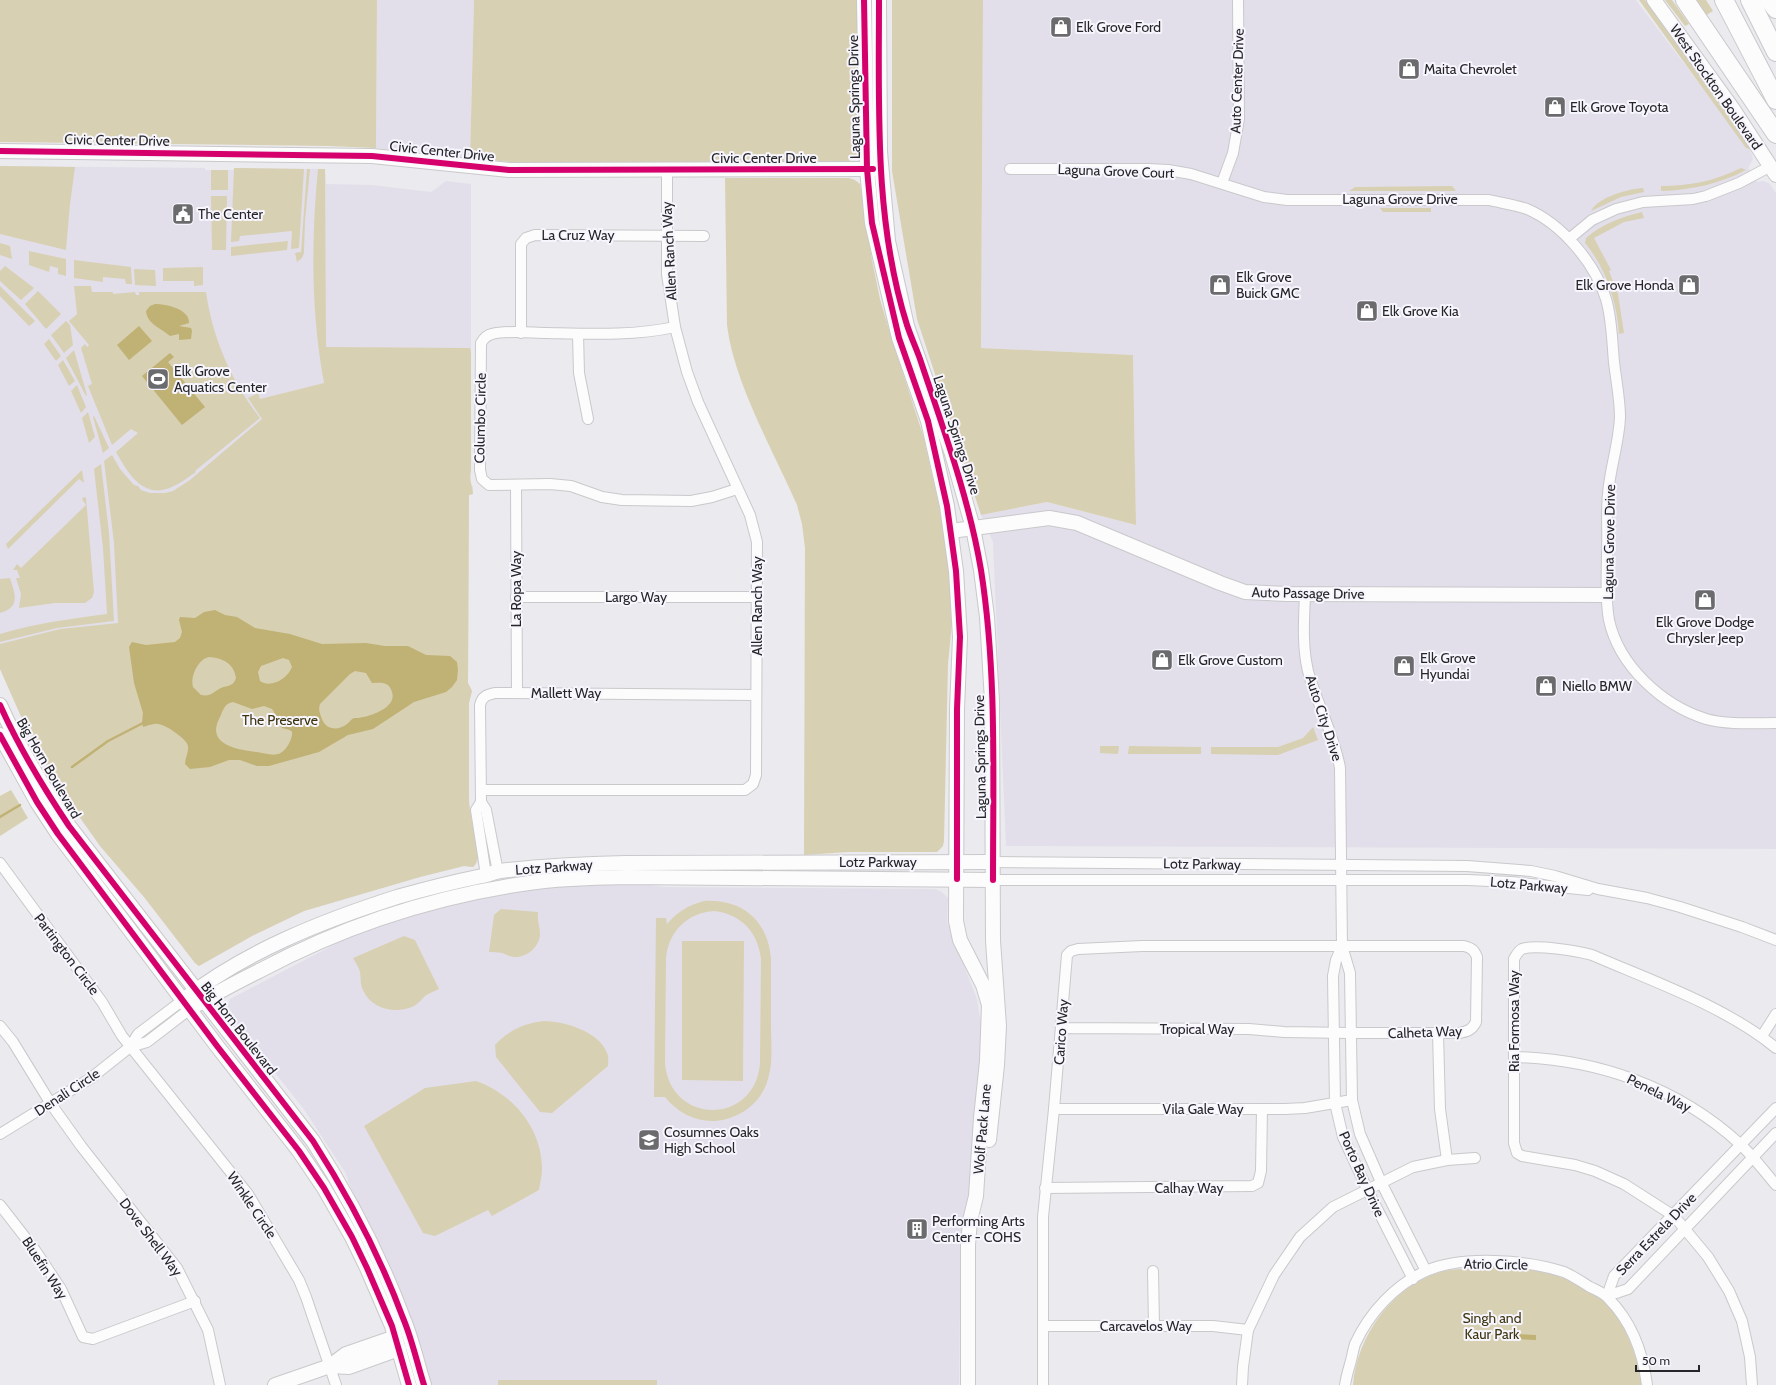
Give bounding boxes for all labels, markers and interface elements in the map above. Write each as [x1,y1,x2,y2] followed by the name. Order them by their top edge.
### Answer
[1048,14,1074,40] shop icon: Elk Grove Ford
[1076,18,1161,36] place label: Elk Grove Ford
[1666,21,1766,153] street label: West Stockton Boulevard
[1226,28,1248,134] street label: Auto Center Drive
[844,35,864,159] street label: Laguna Springs Drive
[1396,56,1422,82] shop icon: Maita Chevrolet
[1424,60,1517,78] place label: Maita Chevrolet
[1542,94,1568,120] shop icon: Elk Grove Toyota
[1570,98,1669,116] place label: Elk Grove Toyota
[64,130,170,150] street label: Civic Center Drive
[389,137,495,165] street label: Civic Center Drive
[711,149,817,167] street label: Civic Center Drive
[1057,160,1175,182] street label: Laguna Grove Court
[1342,190,1458,208] street label: Laguna Grove Drive
[170,201,196,227] public building icon: The Center
[657,201,681,301] street label: Allen Ranch Way
[198,205,263,223] place label: The Center
[541,226,615,244] street label: La Cruz Way
[1236,268,1300,302] place label: Elk Grove Buick GMC
[1207,272,1233,298] shop icon: Elk Grove Buick GMC
[1676,272,1702,298] shop icon: Elk Grove Honda
[1576,276,1674,294] place label: Elk Grove Honda
[1354,298,1380,324] shop icon: Elk Grove Kia
[1382,302,1459,320] place label: Elk Grove Kia
[174,362,267,396] place label: Elk Grove Aquatics Center
[145,366,171,392] sports icon: Elk Grove Aquatics Center
[470,372,490,464] street label: Columbo Circle
[929,373,985,497] street label: Laguna Springs Drive
[1599,484,1619,600] street label: Laguna Grove Drive
[507,551,525,627] street label: La Ropa Way
[748,556,766,656] street label: Allen Ranch Way
[1251,583,1365,603] street label: Auto Passage Drive
[1692,587,1718,613] shop icon: Elk Grove Dodge Chrysler Jeep
[605,588,667,606] street label: Largo Way
[1656,613,1754,647] place label: Elk Grove Dodge Chrysler Jeep
[1149,647,1175,673] shop icon: Elk Grove Custom
[1420,649,1476,683] place label: Elk Grove Hyundai
[1178,651,1283,669] place label: Elk Grove Custom
[1391,653,1417,679] shop icon: Elk Grove Hyundai
[1302,673,1346,763] street label: Auto City Drive
[1533,673,1559,699] shop icon: Niello BMW
[1562,677,1633,695] place label: Niello BMW
[531,684,601,702] street label: Mallett Way
[970,695,990,819] street label: Laguna Springs Drive
[242,711,318,729] park label: The Preserve
[13,714,85,822] street label: Big Horn Boulevard
[839,853,917,871] street label: Lotz Parkway
[1163,854,1241,874] street label: Lotz Parkway
[515,855,593,879] street label: Lotz Parkway
[1489,873,1569,897] street label: Lotz Parkway
[30,910,104,998] street label: Partington Circle
[1505,970,1523,1072] street label: Ria Formosa Way
[197,978,281,1078] street label: Big Horn Boulevard
[1050,998,1072,1066] street label: Carico Way
[1160,1020,1234,1038] street label: Tropical Way
[1388,1022,1462,1042] street label: Calheta Way
[31,1064,103,1120] street label: Denali Circle
[1624,1070,1694,1116] street label: Penela Way
[969,1083,995,1175] street label: Wolf Pack Lane
[1162,1100,1244,1118] street label: Vila Gale Way
[664,1123,759,1157] place label: Cosumnes Oaks High School
[636,1127,662,1153] school or university icon: Cosumnes Oaks High School
[1335,1128,1389,1220] street label: Porto Bay Drive
[223,1168,281,1242] street label: Winkle Circle
[1154,1179,1224,1197] street label: Calhay Way
[1612,1189,1700,1279] street label: Serra Estrela Drive
[116,1194,186,1280] street label: Dove Shell Way
[932,1212,1025,1246] place label: Performing Arts Center - COHS
[904,1216,930,1242] building icon: Performing Arts Center - COHS
[18,1233,72,1303] street label: Bluefin Way
[1464,1254,1528,1274] street label: Atrio Circle
[1463,1309,1521,1343] park label: Singh and Kaur Park
[1100,1317,1192,1335] street label: Carcavelos Way
[1636,1347,1699,1373] scale bar
[1642,1353,1670,1368] text: 50 m

